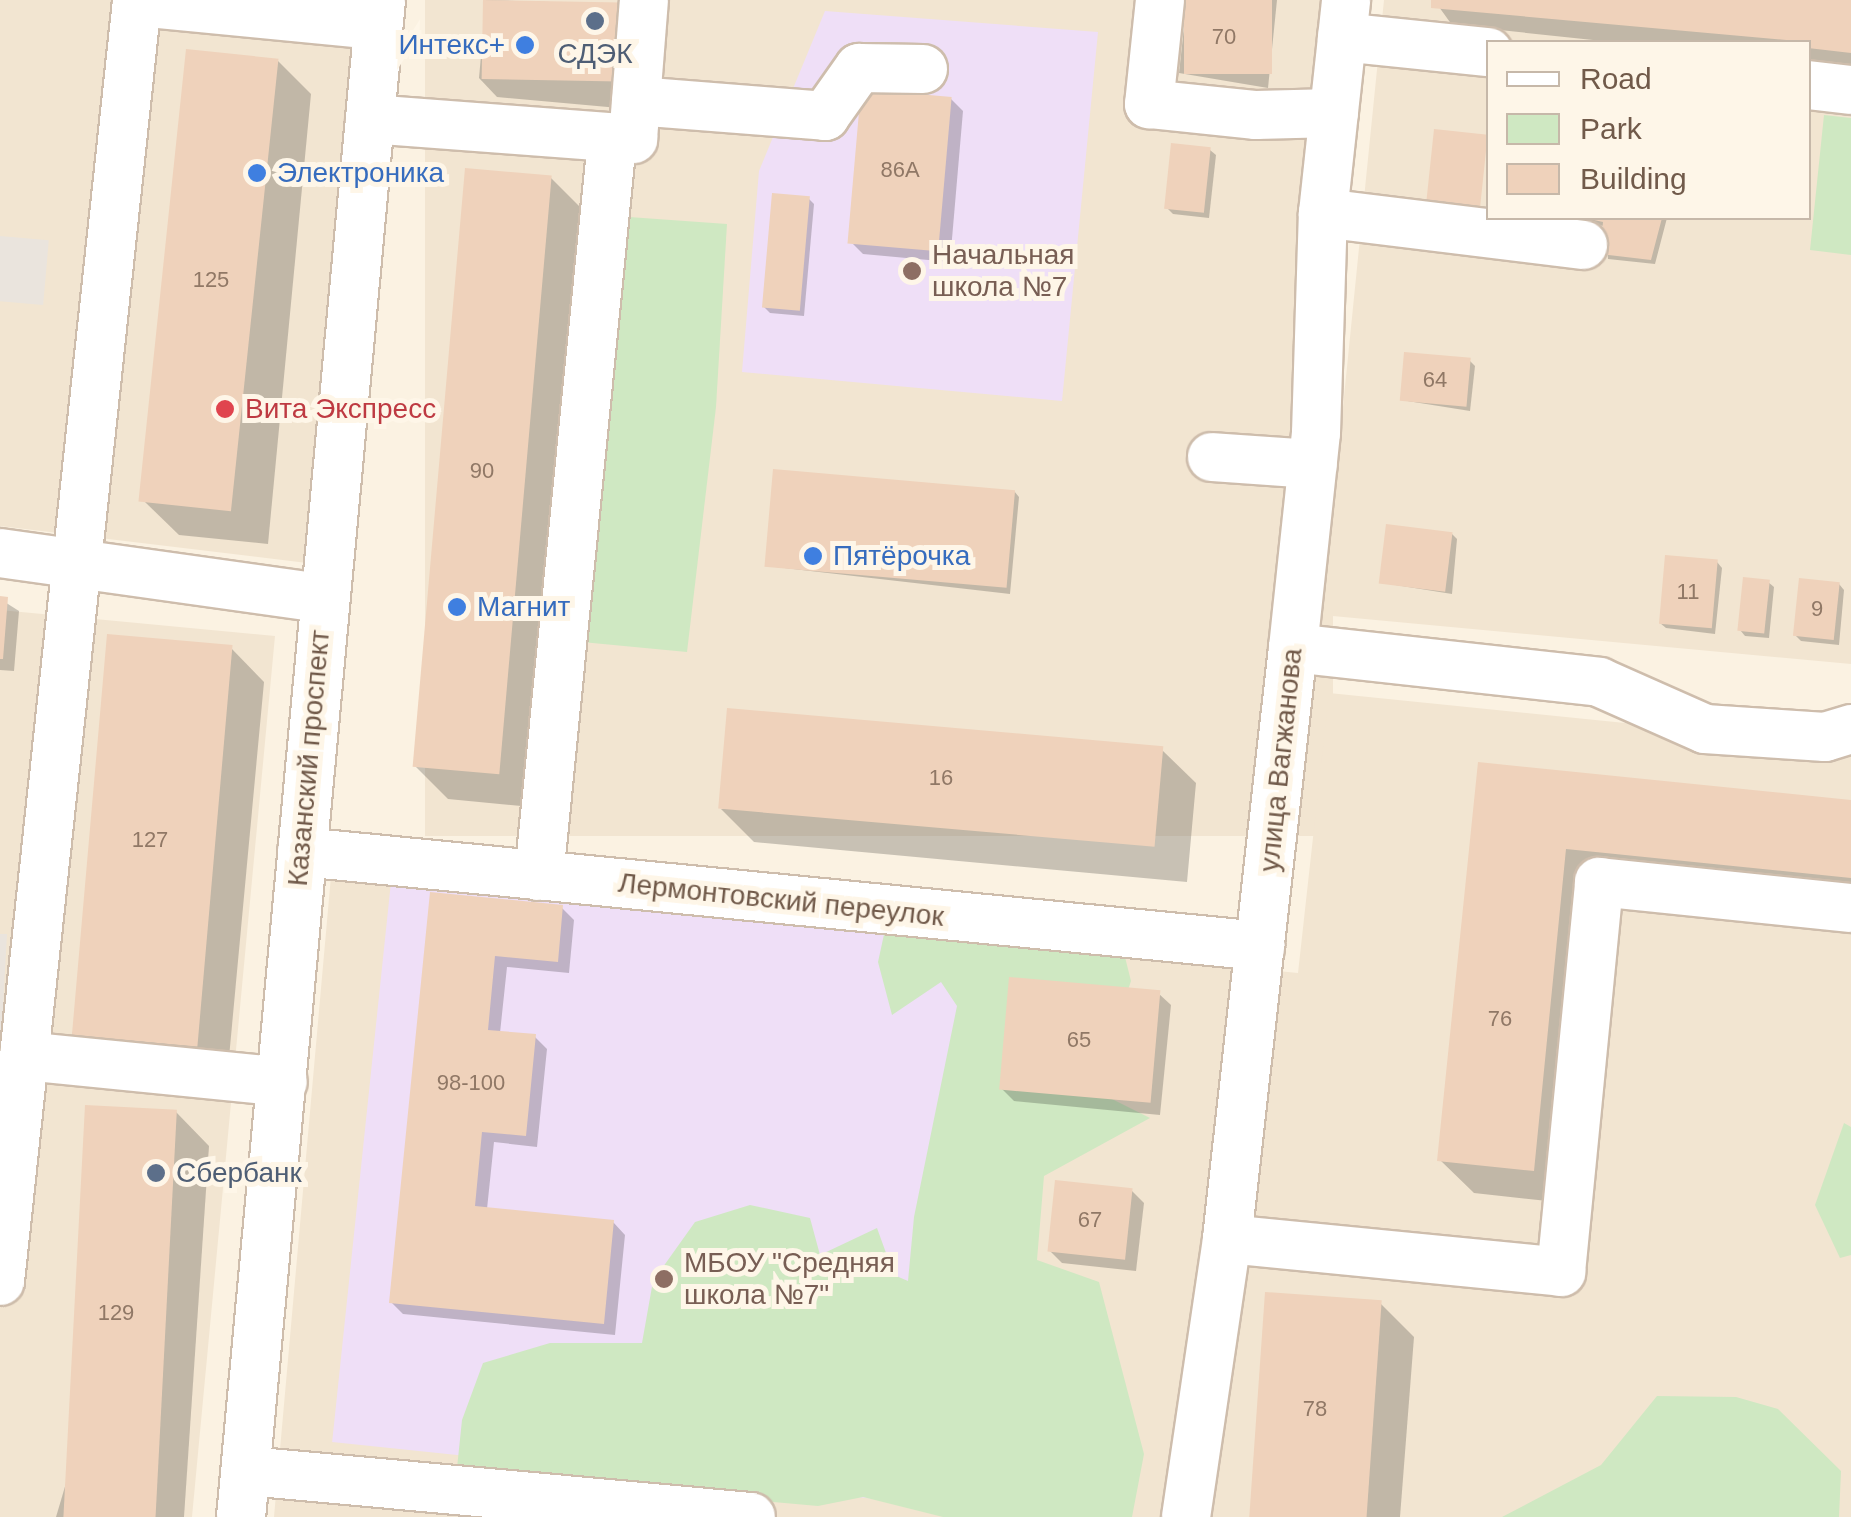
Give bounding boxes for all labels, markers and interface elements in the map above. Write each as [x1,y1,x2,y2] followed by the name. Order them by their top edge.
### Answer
[584,10,606,32] marker: СДЭК
[1212,24,1236,50] house number: 70
[398,28,505,62] place label: Интекс+
[514,34,536,56] marker: Интекс+
[557,37,633,71] place label: СДЭК
[1486,40,1811,220] legend
[1580,62,1652,95] text: Road
[1580,112,1642,145] text: Park
[277,156,444,190] place label: Электроника
[880,157,920,183] house number: 86А
[246,162,268,184] marker: Электроника
[1580,162,1687,195] text: Building
[932,238,1074,304] place label: Начальная школа №7
[901,260,923,282] marker: Начальная школа №7
[193,267,229,293] house number: 125
[1423,367,1447,393] house number: 64
[245,392,436,426] place label: Вита Экспресс
[214,398,236,420] marker: Вита Экспресс
[470,458,494,484] house number: 90
[833,539,970,573] place label: Пятёрочка
[802,545,824,567] marker: Пятёрочка
[1677,579,1699,605] house number: 11
[477,590,570,624] place label: Магнит
[446,596,468,618] marker: Магнит
[1811,596,1823,622] house number: 9
[281,628,337,888] street label: Казанский проспект
[1253,647,1309,873] street label: улица Вагжанова
[929,765,953,791] house number: 16
[132,827,168,853] house number: 127
[617,866,945,934] street label: Лермонтовский переулок
[1488,1006,1512,1032] house number: 76
[1067,1027,1091,1053] house number: 65
[437,1070,505,1096] house number: 98-100
[176,1156,302,1190] place label: Сбербанк
[145,1162,167,1184] marker: Сбербанк
[1078,1207,1102,1233] house number: 67
[684,1246,895,1312] place label: МБОУ "Средняя школа №7"
[653,1268,675,1290] marker: МБОУ "Средняя школа №7"
[98,1300,134,1326] house number: 129
[1303,1396,1327,1422] house number: 78

